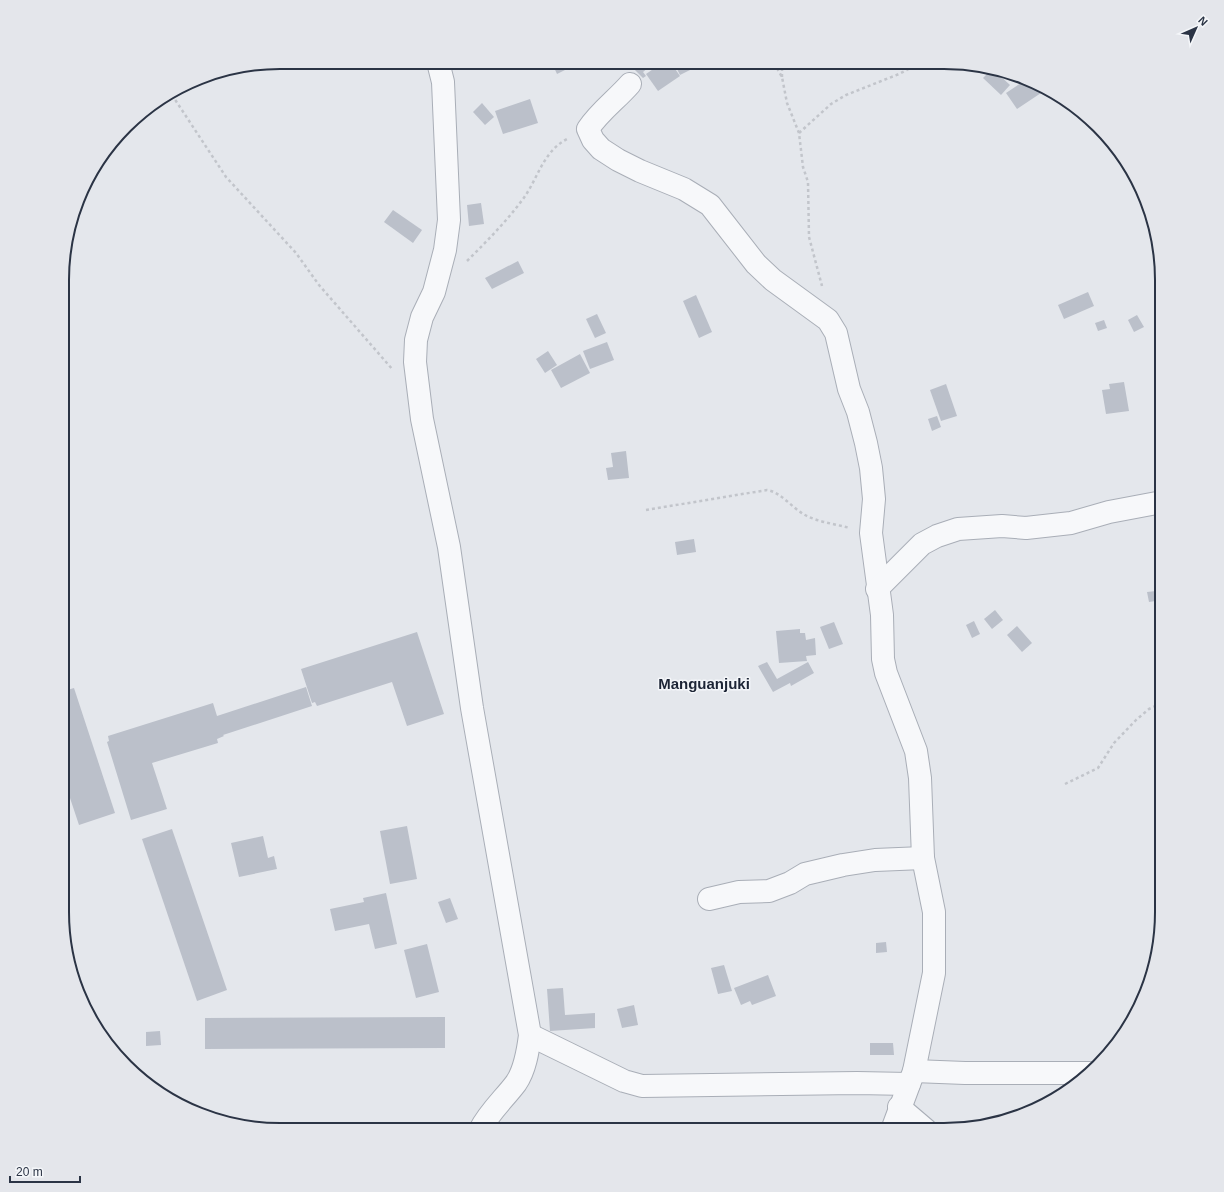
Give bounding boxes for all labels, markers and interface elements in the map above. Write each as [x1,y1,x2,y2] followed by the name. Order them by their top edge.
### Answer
[1176,8,1216,48] north arrow
[1196,14,1210,28] text: N
[658,675,750,692] district label: Manguanjuki
[10,1158,80,1184] scale bar
[16,1165,43,1179] text: 20 m

